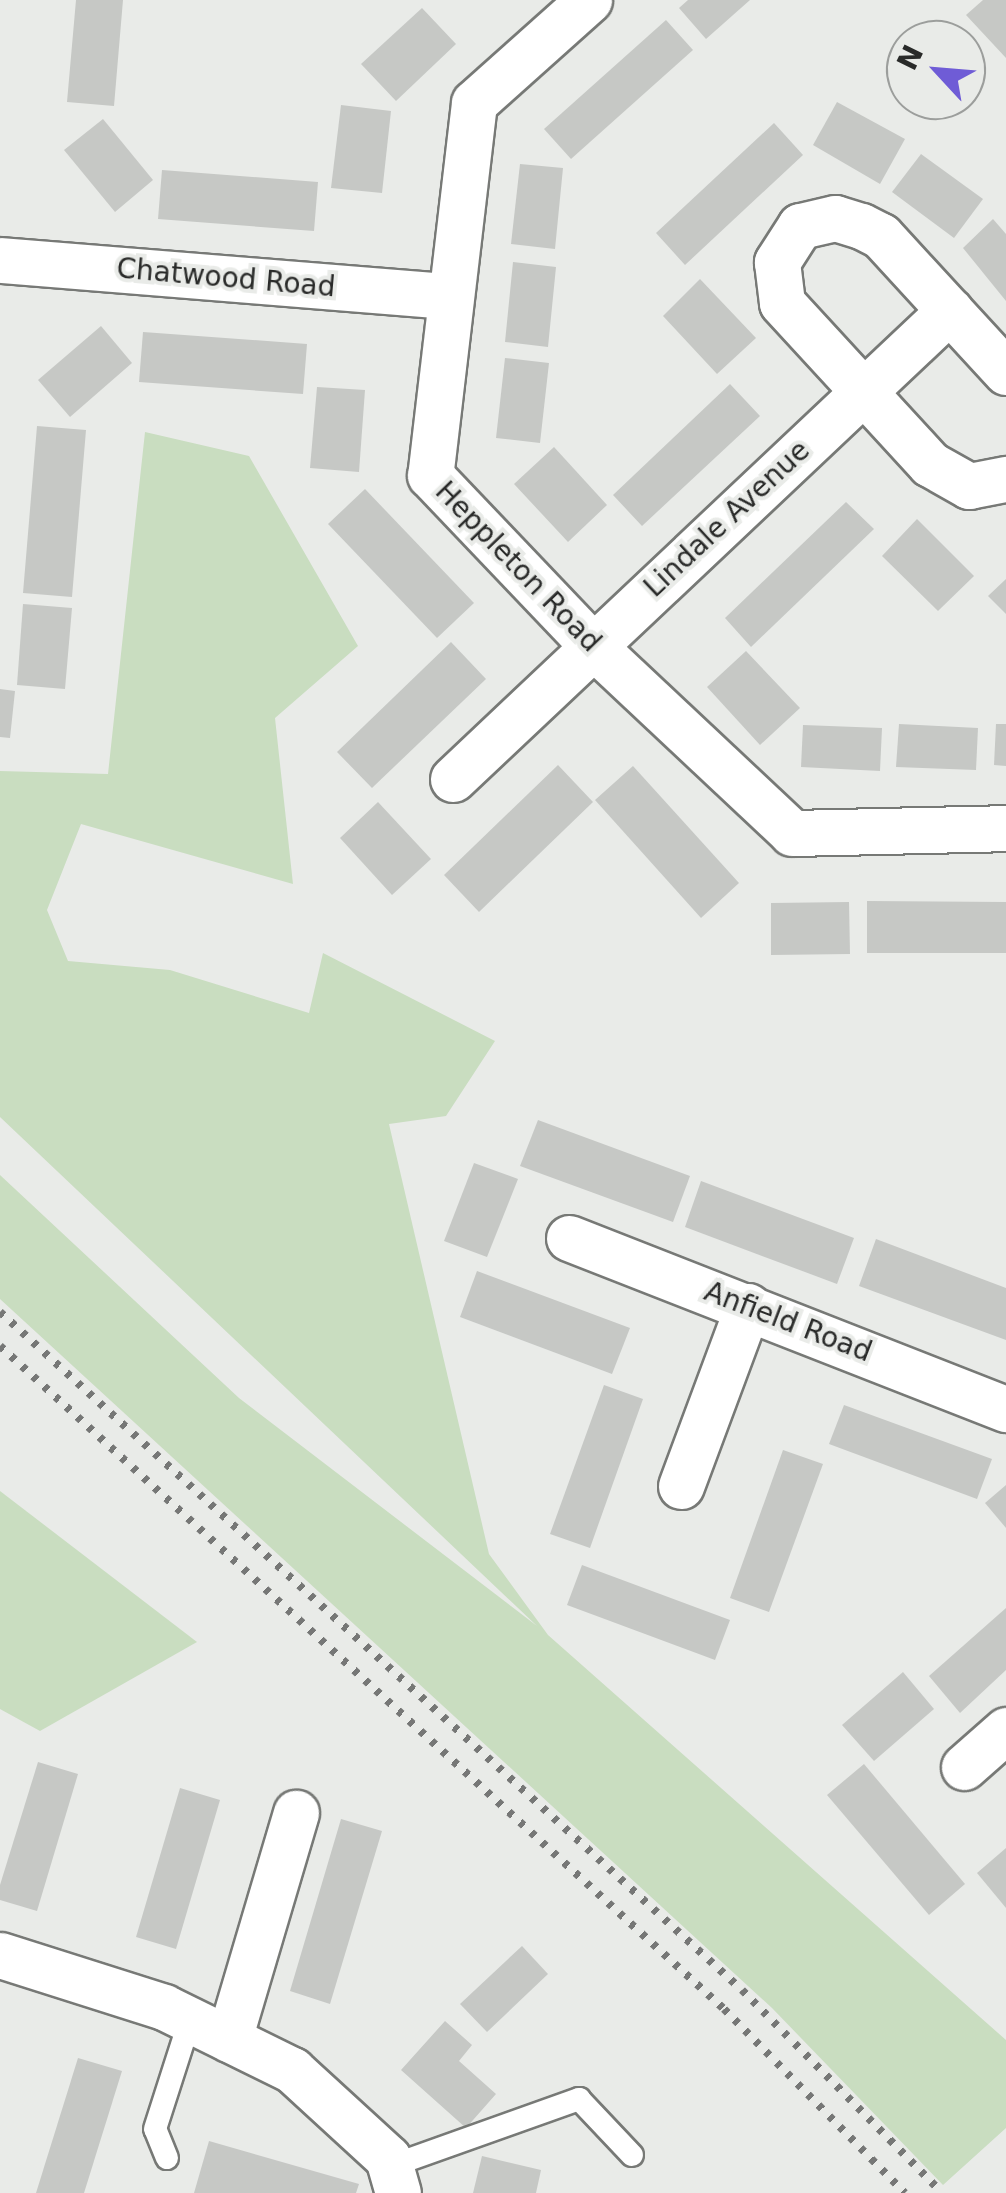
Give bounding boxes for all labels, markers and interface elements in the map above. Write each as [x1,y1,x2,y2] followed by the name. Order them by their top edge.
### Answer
[886,20,986,120] north arrow
[890,40,930,75] text: N
[115,252,337,304] street label: Chatwood Road
[637,434,817,604] street label: Lindale Avenue
[428,475,608,659] street label: Heppleton Road
[700,1275,876,1369] street label: Anfield Road

